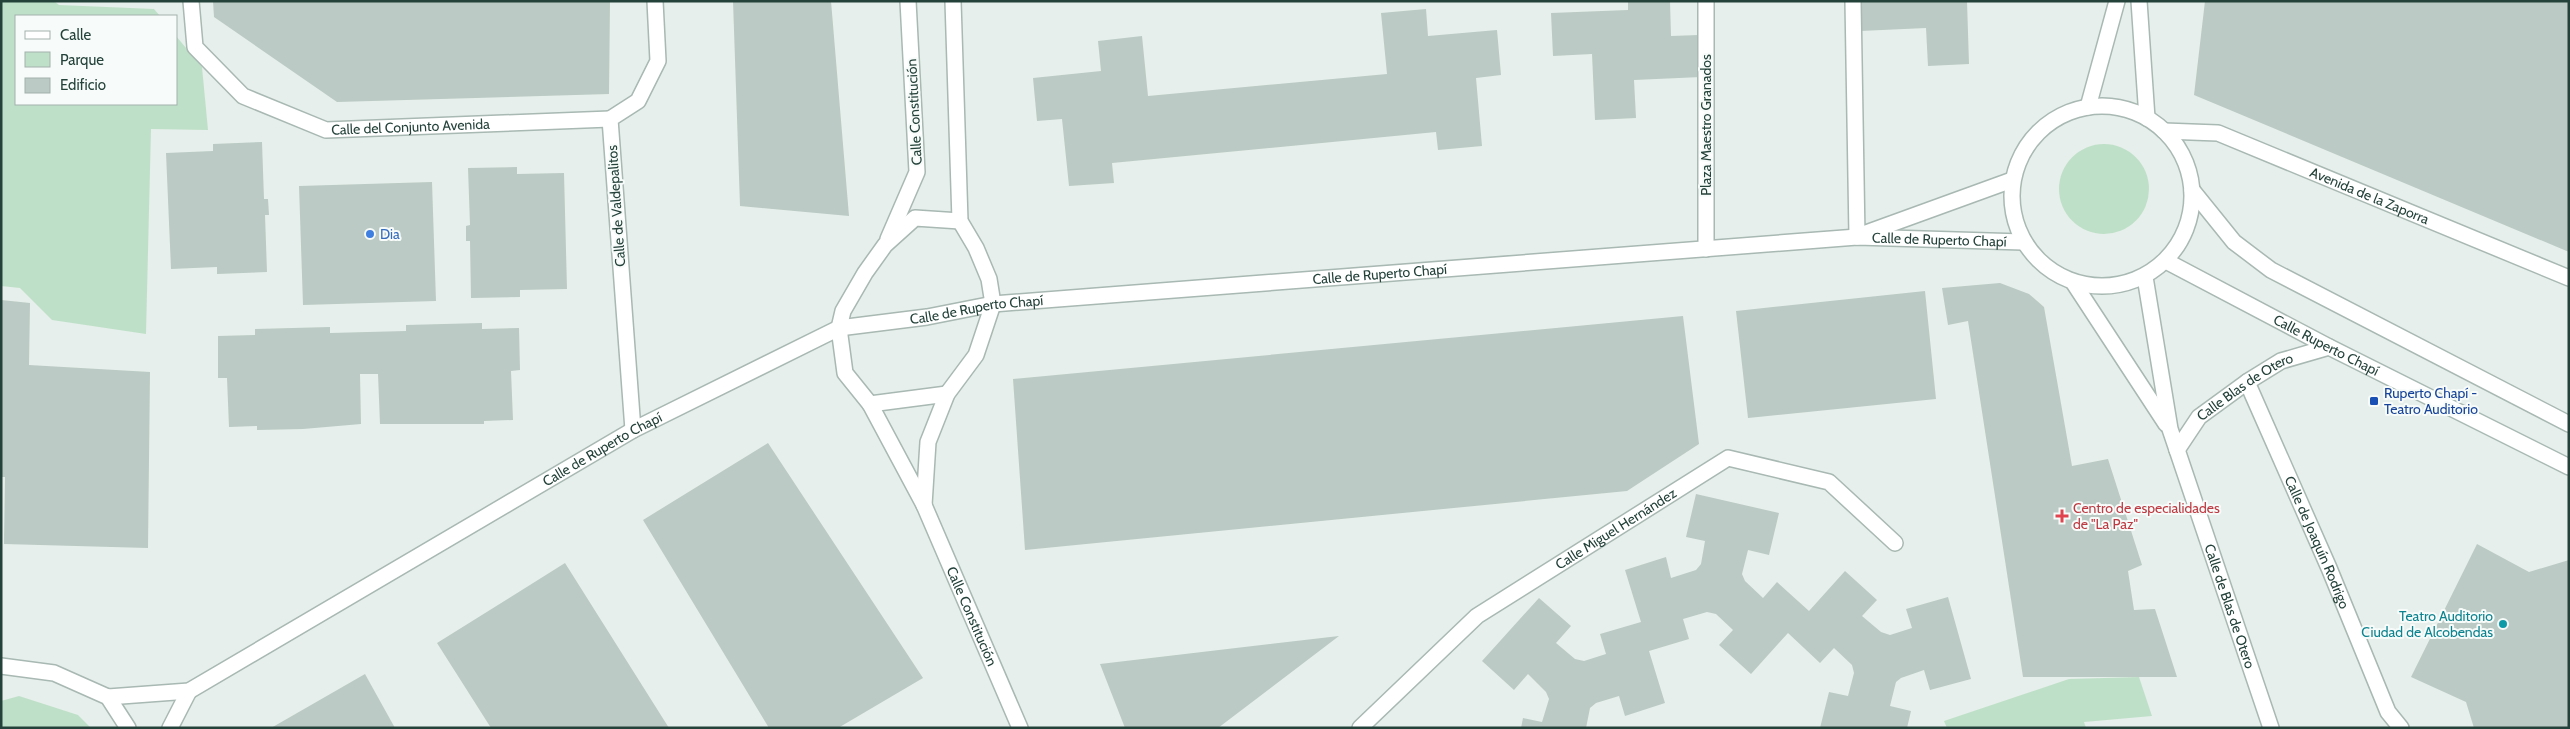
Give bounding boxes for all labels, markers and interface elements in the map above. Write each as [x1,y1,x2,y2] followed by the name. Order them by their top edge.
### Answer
[15,15,178,105] legend
[60,26,91,44] text: Calle
[60,51,104,69] text: Parque
[1697,54,1715,196] street label: Plaza Maestro Granados
[902,58,926,166] street label: Calle Constitución
[60,76,106,94] text: Edificio
[331,115,490,139] street label: Calle del Conjunto Avenida
[603,144,629,268] street label: Calle de Valdepalitos
[2307,163,2432,228] street label: Avenida de la Zaporra
[380,225,400,243] place label: Dia
[364,228,376,240] marker: Dia
[1872,228,2007,251] street label: Calle de Ruperto Chapí
[1312,260,1448,288] street label: Calle de Ruperto Chapí
[909,291,1044,328] street label: Calle de Ruperto Chapí
[2270,310,2382,380] street label: Calle Ruperto Chapí
[2193,349,2295,425] street label: Calle Blas de Otero
[2384,384,2478,418] place label: Ruperto Chapí - Teatro Auditorio
[2368,395,2380,407] marker: Ruperto Chapí - Teatro Auditorio
[539,408,665,490] street label: Calle de Ruperto Chapí
[2281,473,2354,612] street label: Calle de Joaquín Rodrigo
[1552,484,1680,573] street label: Calle Miguel Hernández
[2073,499,2220,533] place label: Centro de especialidades de "La Paz"
[2055,509,2069,523] marker: Centro de especialidades de "La Paz"
[2200,542,2259,671] street label: Calle de Blas de Otero
[943,564,1001,669] street label: Calle Constitución
[2361,607,2493,641] place label: Teatro Auditorio Ciudad de Alcobendas
[2497,618,2509,630] marker: Teatro Auditorio Ciudad de Alcobendas

